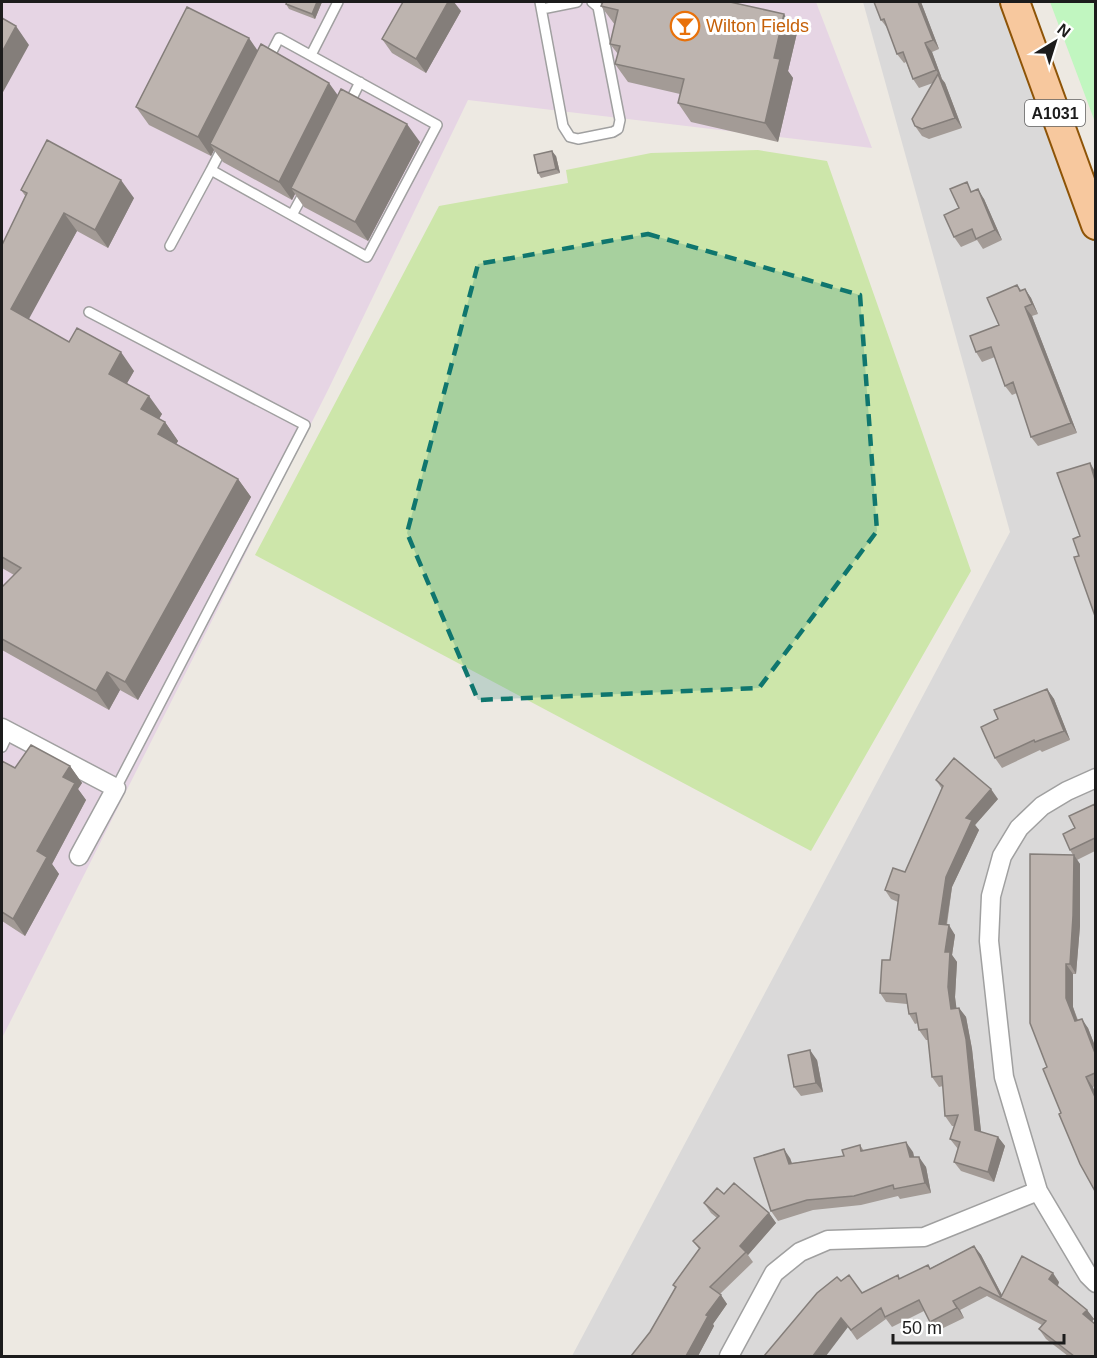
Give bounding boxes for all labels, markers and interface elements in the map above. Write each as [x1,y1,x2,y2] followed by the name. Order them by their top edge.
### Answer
[669,10,701,42] bar icon: Wilton Fields
[1025,12,1085,72] north arrow
[706,16,809,36] place label: Wilton Fields
[1054,20,1074,41] text: N
[1025,100,1085,126] road number: A1031
[893,1307,1064,1345] scale bar
[902,1318,942,1338] text: 50 m

